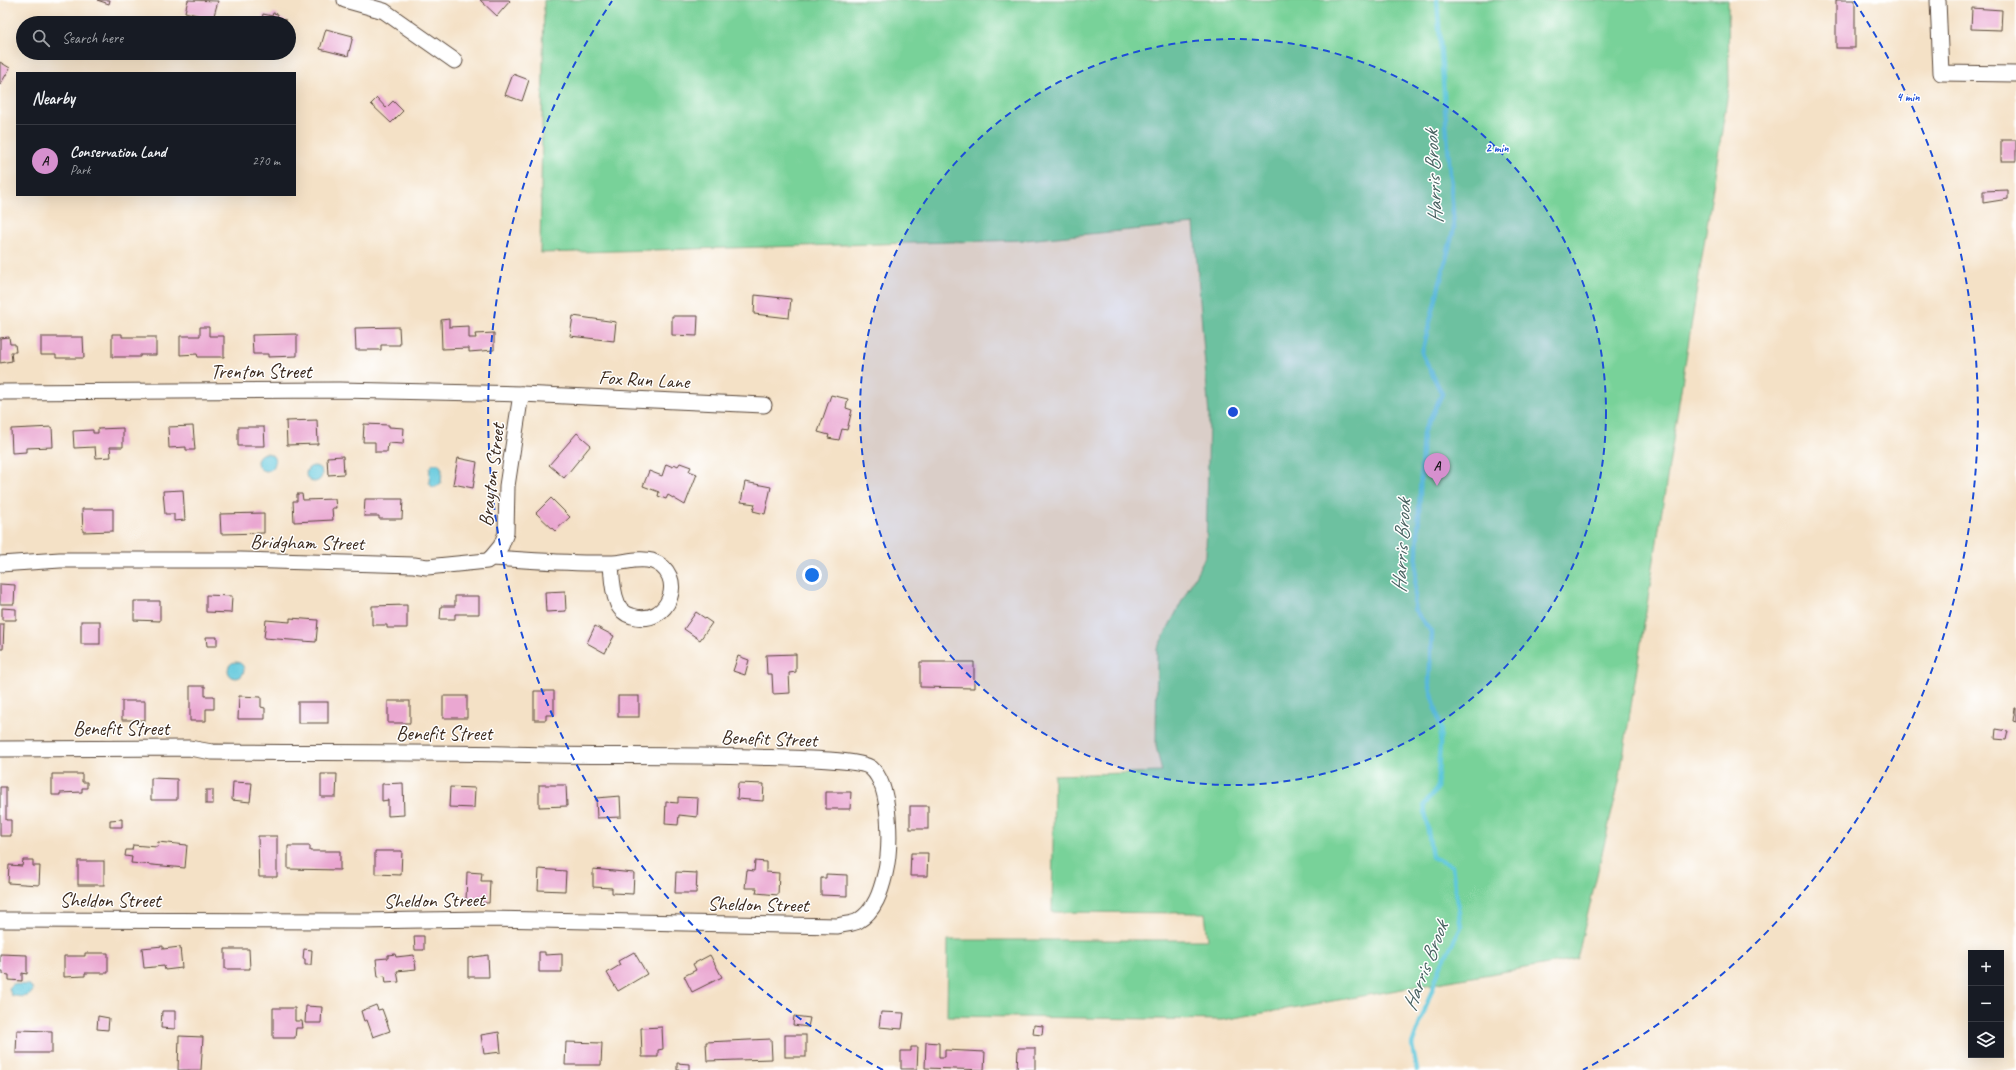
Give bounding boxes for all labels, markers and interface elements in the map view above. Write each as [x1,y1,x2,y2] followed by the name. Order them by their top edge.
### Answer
[16,16,296,60] search box
[30,27,52,49] icon: search
[62,29,123,48] text: Search here
[32,88,75,109] text: Nearby
[1897,89,1920,105] text: 4 min
[1417,126,1448,224] water label: Harris Brook
[1486,140,1509,156] text: 2 min
[70,143,166,162] text: Conservation Land
[42,153,48,169] text: A
[252,153,280,169] text: 270 m
[70,162,91,178] text: Park
[211,359,314,384] street label: Trenton Street
[598,365,691,394] street label: Fox Run Lane
[1226,405,1240,419] centre of rings
[473,420,511,528] street label: Brayton Street
[1424,453,1450,486] pin: A
[1386,495,1417,593] water label: Harris Brook
[250,529,367,556] street label: Bridgham Street
[802,565,822,585] your location
[73,716,171,741] street label: Benefit Street
[396,721,494,746] street label: Benefit Street
[720,724,820,753] street label: Benefit Street
[383,887,487,914] street label: Sheldon Street
[59,888,163,913] street label: Sheldon Street
[707,891,811,918] street label: Sheldon Street
[1396,915,1455,1014] water label: Harris Brook
[1968,950,2004,1058] map controls
[1968,950,2004,986] button: +
[1968,986,2004,1022] button: −
[1968,1022,2004,1058] button: layers

